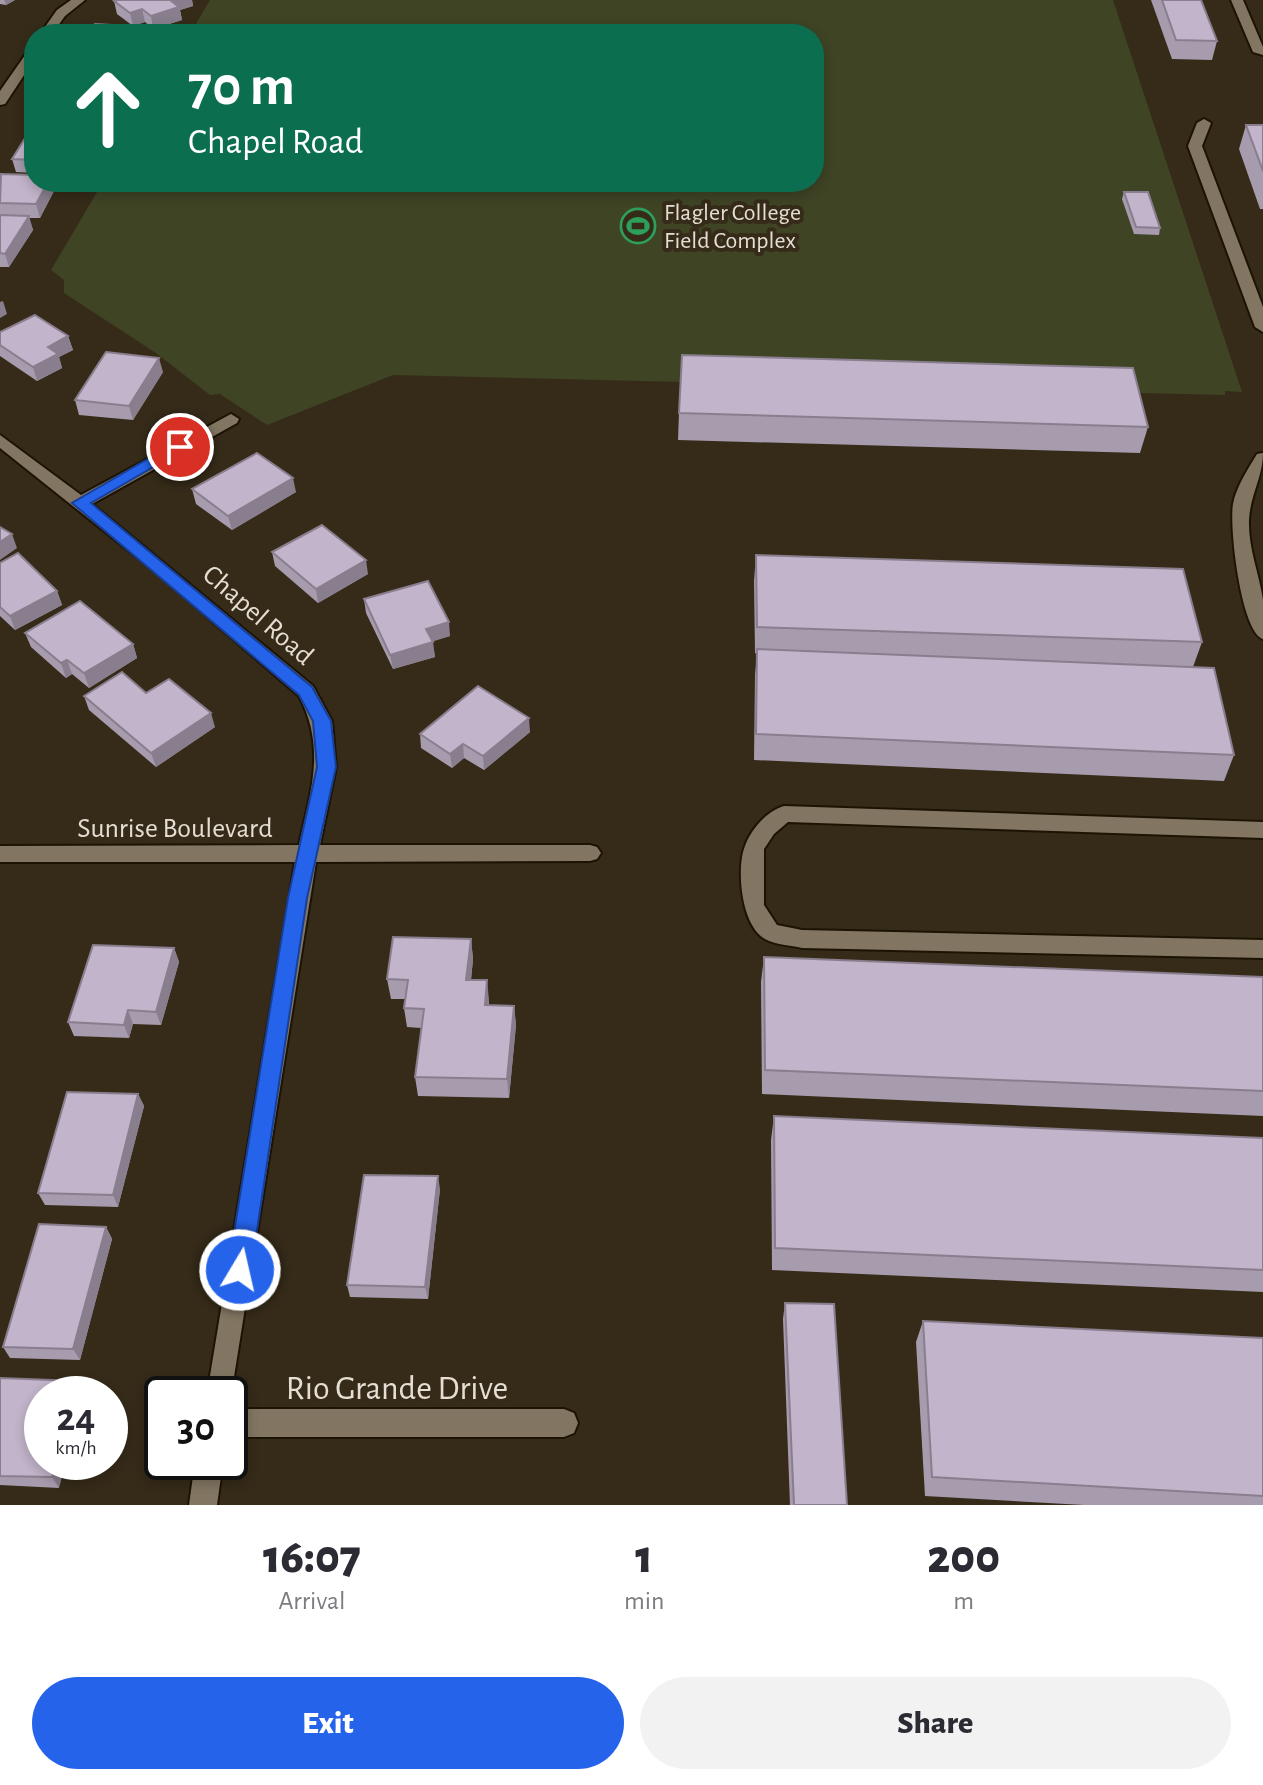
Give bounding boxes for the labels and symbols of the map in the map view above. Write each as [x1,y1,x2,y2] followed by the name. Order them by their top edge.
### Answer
[664,201,801,253] place label: Flagler College Field Complex
[619,207,657,245] sports icon: Flagler College Field Complex
[146,413,214,481] pin
[197,560,318,671] street label: Chapel Road
[77,815,273,843] street label: Sunrise Boulevard
[198,1228,282,1312] position arrow
[286,1372,508,1406] street label: Rio Grande Drive
[144,1376,248,1480] speed limit sign: 30

